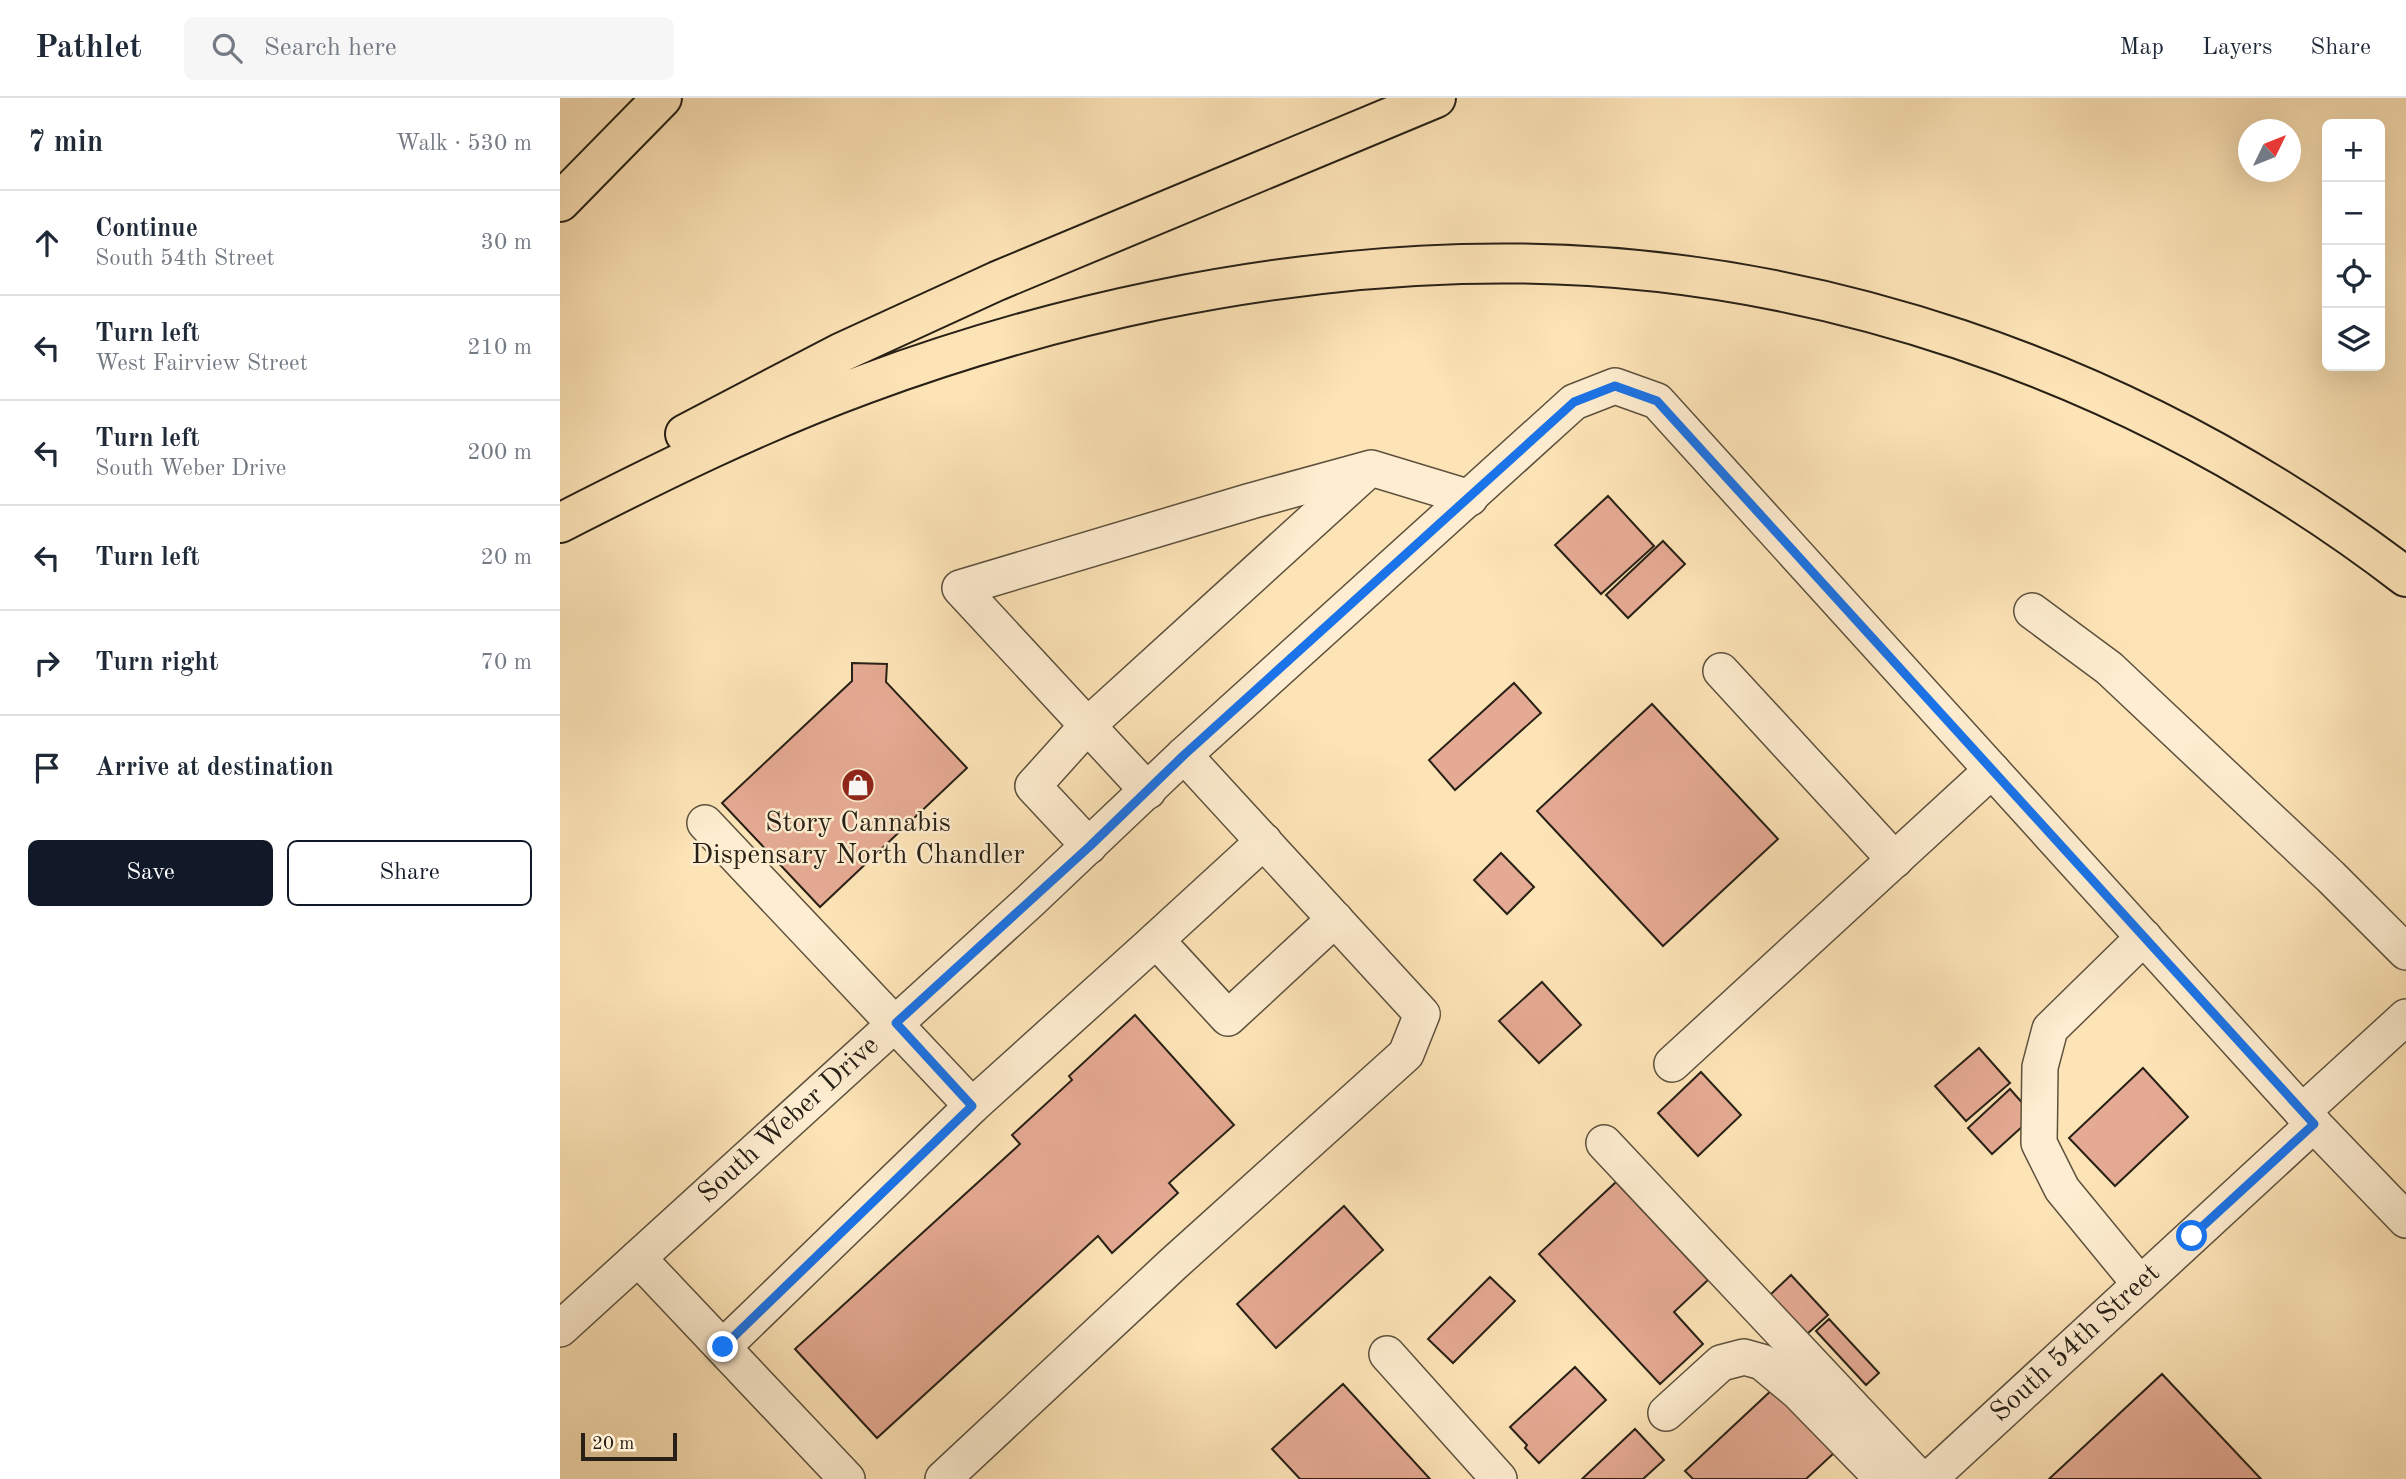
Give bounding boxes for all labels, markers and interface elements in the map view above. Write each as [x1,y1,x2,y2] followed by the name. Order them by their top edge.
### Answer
[184,17,674,80] search box
[208,29,246,67] icon: search
[35,32,142,65] text: Pathlet
[264,35,397,61] text: Search here
[2120,36,2164,60] text: Map
[2202,36,2272,60] text: Layers
[2310,36,2371,60] text: Share
[2238,119,2301,182] north arrow
[2322,119,2385,371] map controls
[2322,119,2385,182] button: +
[28,128,103,158] text: 7 min
[396,132,532,155] text: Walk · 530 m
[2322,182,2385,245] button: −
[95,216,198,242] text: Continue
[28,224,66,262] icon: ahead
[481,231,532,254] text: 30 m
[2322,245,2385,308] button: locate
[95,247,275,270] text: South 54th Street
[2322,308,2385,371] button: layers
[95,321,200,347] text: Turn left
[28,329,66,367] icon: left
[467,336,532,359] text: 210 m
[95,352,308,375] text: West Fairview Street
[95,426,200,452] text: Turn left
[28,434,66,472] icon: left
[467,441,532,464] text: 200 m
[95,457,286,480] text: South Weber Drive
[28,539,66,577] icon: left
[95,545,200,571] text: Turn left
[481,546,532,569] text: 20 m
[28,644,66,682] icon: right
[95,650,218,676] text: Turn right
[481,651,532,674] text: 70 m
[28,749,66,787] icon: arrive
[95,755,334,781] text: Arrive at destination
[839,766,877,804] shop icon: Story Cannabis Dispensary North Chandler
[691,810,1025,870] place label: Story Cannabis Dispensary North Chandler
[28,840,273,906] button: Save
[287,840,532,906] button: Share
[694,1031,885,1209] street label: South Weber Drive
[2176,1220,2207,1251] route start
[1986,1259,2166,1428] street label: South 54th Street
[707,1331,738,1362] route end
[581,1430,677,1462] scale bar
[592,1435,634,1454] text: 20 m

